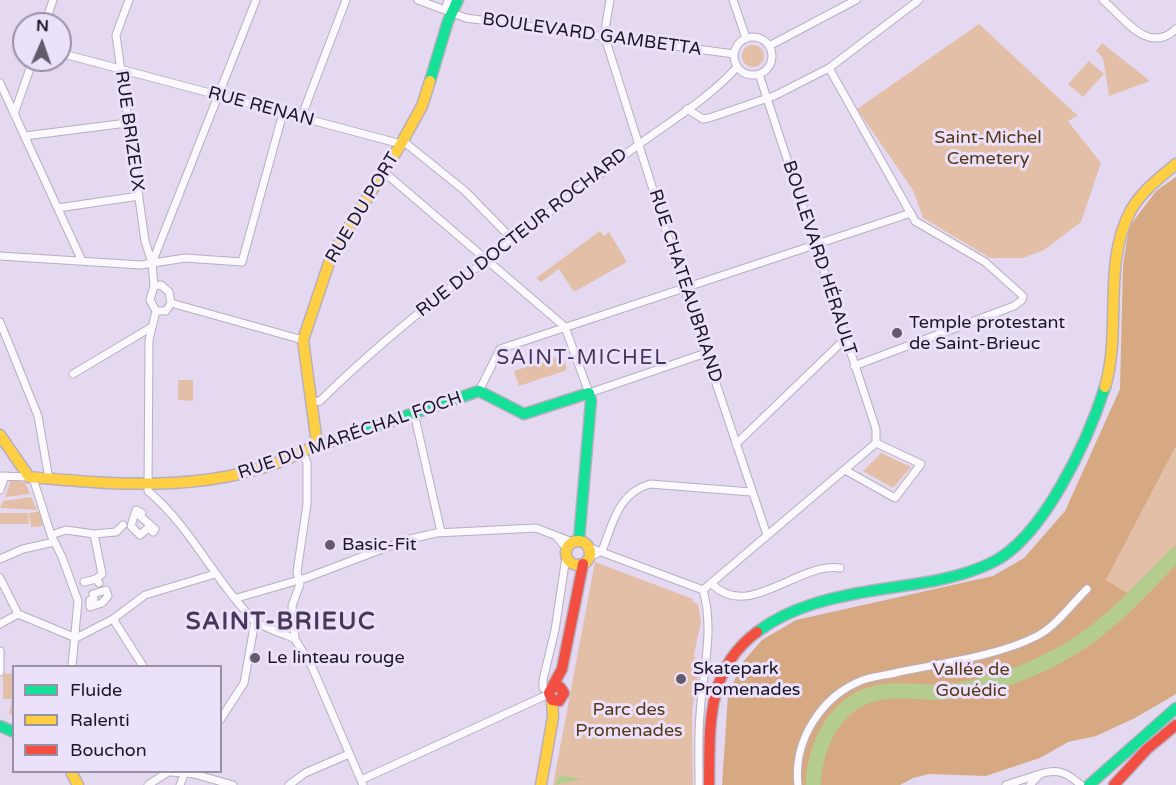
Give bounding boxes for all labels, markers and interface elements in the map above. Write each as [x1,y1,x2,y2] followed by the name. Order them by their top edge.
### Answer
[481,9,703,61] street label: BOULEVARD GAMBETTA
[12,12,72,72] north arrow
[36,16,49,36] text: N
[110,69,148,193] street label: RUE BRIZEUX
[205,82,317,132] street label: RUE RENAN
[934,127,1042,170] park label: Saint-Michel Cemetery
[412,144,632,322] street label: RUE DU DOCTEUR ROCHARD
[322,149,404,267] street label: RUE DU PORT
[777,158,861,358] street label: BOULEVARD HÉRAULT
[644,187,726,385] street label: RUE CHATEAUBRIAND
[909,312,1065,354] place label: Temple protestant de Saint-Brieuc
[890,326,904,340] marker: Temple protestant de Saint-Brieuc
[496,345,668,371] district label: SAINT-MICHEL
[235,387,465,485] street label: RUE DU MARÉCHAL FOCH
[342,534,417,556] place label: Basic-Fit
[323,538,337,552] marker: Basic-Fit
[186,609,376,637] district label: SAINT-BRIEUC
[267,647,405,669] place label: Le linteau rouge
[248,651,262,665] marker: Le linteau rouge
[693,658,800,700] place label: Skatepark Promenades
[932,659,1010,702] park label: Vallée de Gouédic
[12,665,222,773] legend
[674,672,688,686] marker: Skatepark Promenades
[70,679,122,701] text: Fluide
[575,699,683,742] park label: Parc des Promenades
[70,709,130,731] text: Ralenti
[70,739,147,761] text: Bouchon

